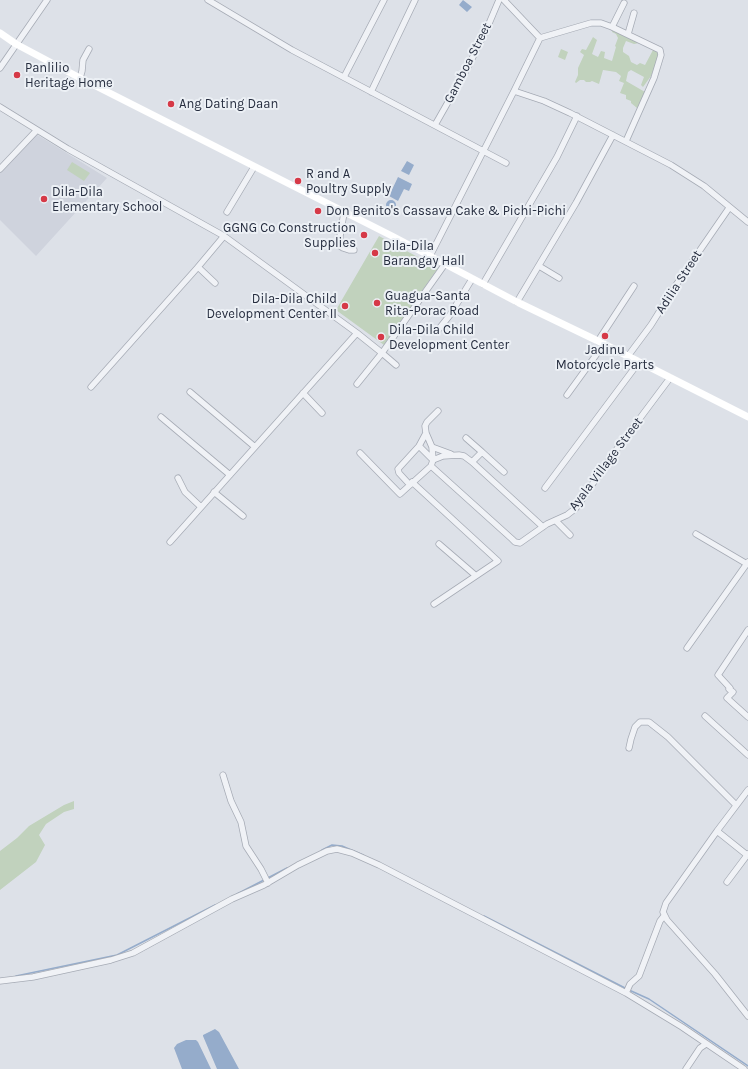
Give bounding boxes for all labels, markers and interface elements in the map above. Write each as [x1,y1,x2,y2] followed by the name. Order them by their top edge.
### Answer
[441,20,495,106] street label: Gamboa Street
[25,60,113,91] place label: Panlilio Heritage Home
[12,70,22,80] marker: Panlilio Heritage Home
[179,96,278,112] place label: Ang Dating Daan
[166,99,176,109] marker: Ang Dating Daan
[306,166,391,197] place label: R and A Poultry Supply
[293,176,303,186] marker: R and A Poultry Supply
[52,184,162,215] place label: Dila-Dila Elementary School
[39,194,49,204] marker: Dila-Dila Elementary School
[326,203,566,219] place label: Don Benito's Cassava Cake & Pichi-Pichi
[313,206,323,216] marker: Don Benito's Cassava Cake & Pichi-Pichi
[223,220,356,251] place label: GGNG Co Construction Supplies
[359,230,369,240] marker: GGNG Co Construction Supplies
[383,238,465,269] place label: Dila-Dila Barangay Hall
[653,247,705,317] street label: Adilia Street
[370,248,380,258] marker: Dila-Dila Barangay Hall
[385,288,479,319] place label: Guagua-Santa Rita-Porac Road
[206,291,337,322] place label: Dila-Dila Child Development Center II
[372,298,382,308] marker: Guagua-Santa Rita-Porac Road
[340,301,350,311] marker: Dila-Dila Child Development Center II
[389,322,509,353] place label: Dila-Dila Child Development Center
[600,331,610,341] marker: Jadinu Motorcycle Parts
[376,332,386,342] marker: Dila-Dila Child Development Center
[556,342,654,373] place label: Jadinu Motorcycle Parts
[566,414,646,514] street label: Ayala Village Street

